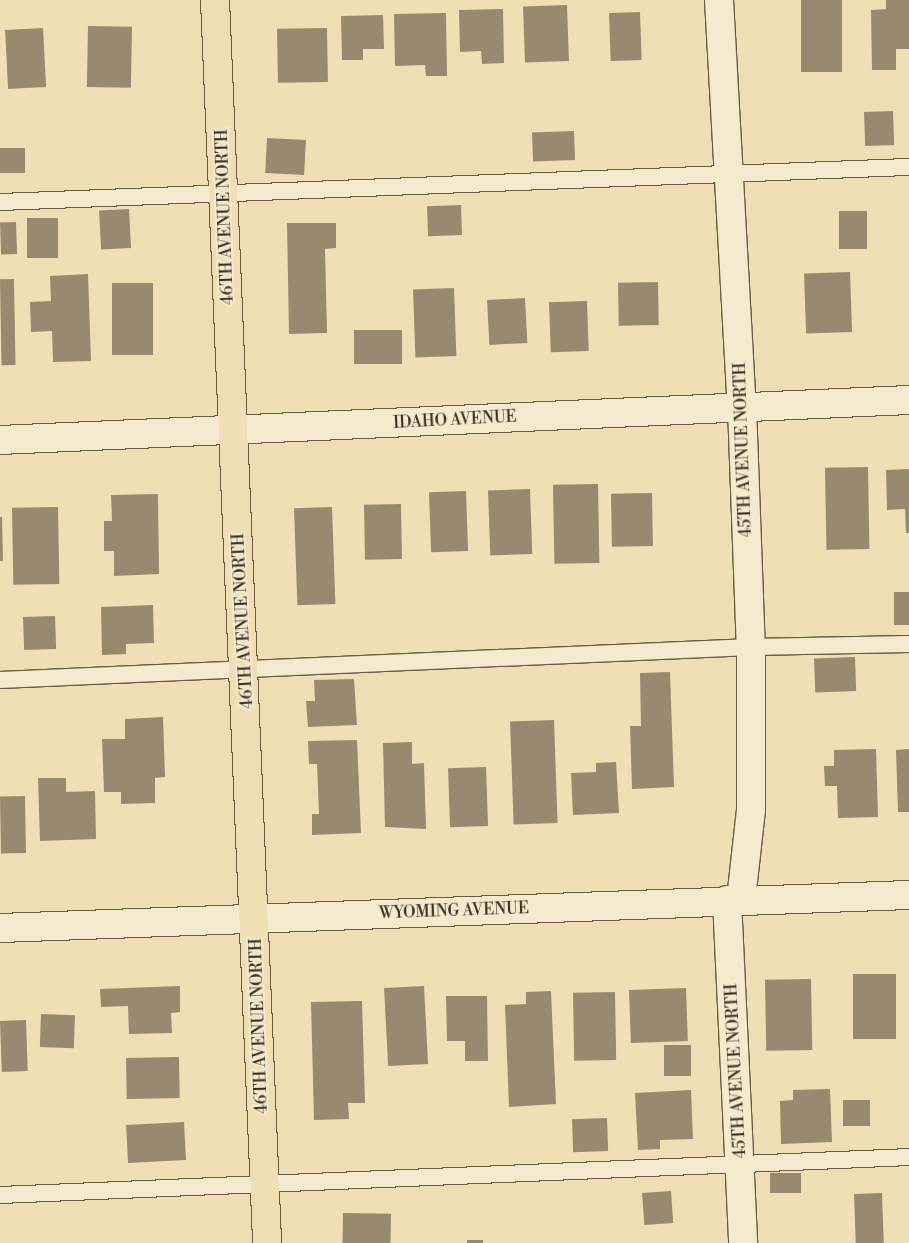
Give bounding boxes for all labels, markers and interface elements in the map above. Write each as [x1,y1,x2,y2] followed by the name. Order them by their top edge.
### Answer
[212,129,238,305] street label: 46TH AVENUE NORTH
[730,362,756,538] street label: 45TH AVENUE NORTH
[393,407,517,433] street label: IDAHO AVENUE
[229,533,257,709] street label: 46TH AVENUE NORTH
[379,899,529,923] street label: WYOMING AVENUE
[246,938,272,1114] street label: 46TH AVENUE NORTH
[722,983,750,1159] street label: 45TH AVENUE NORTH

